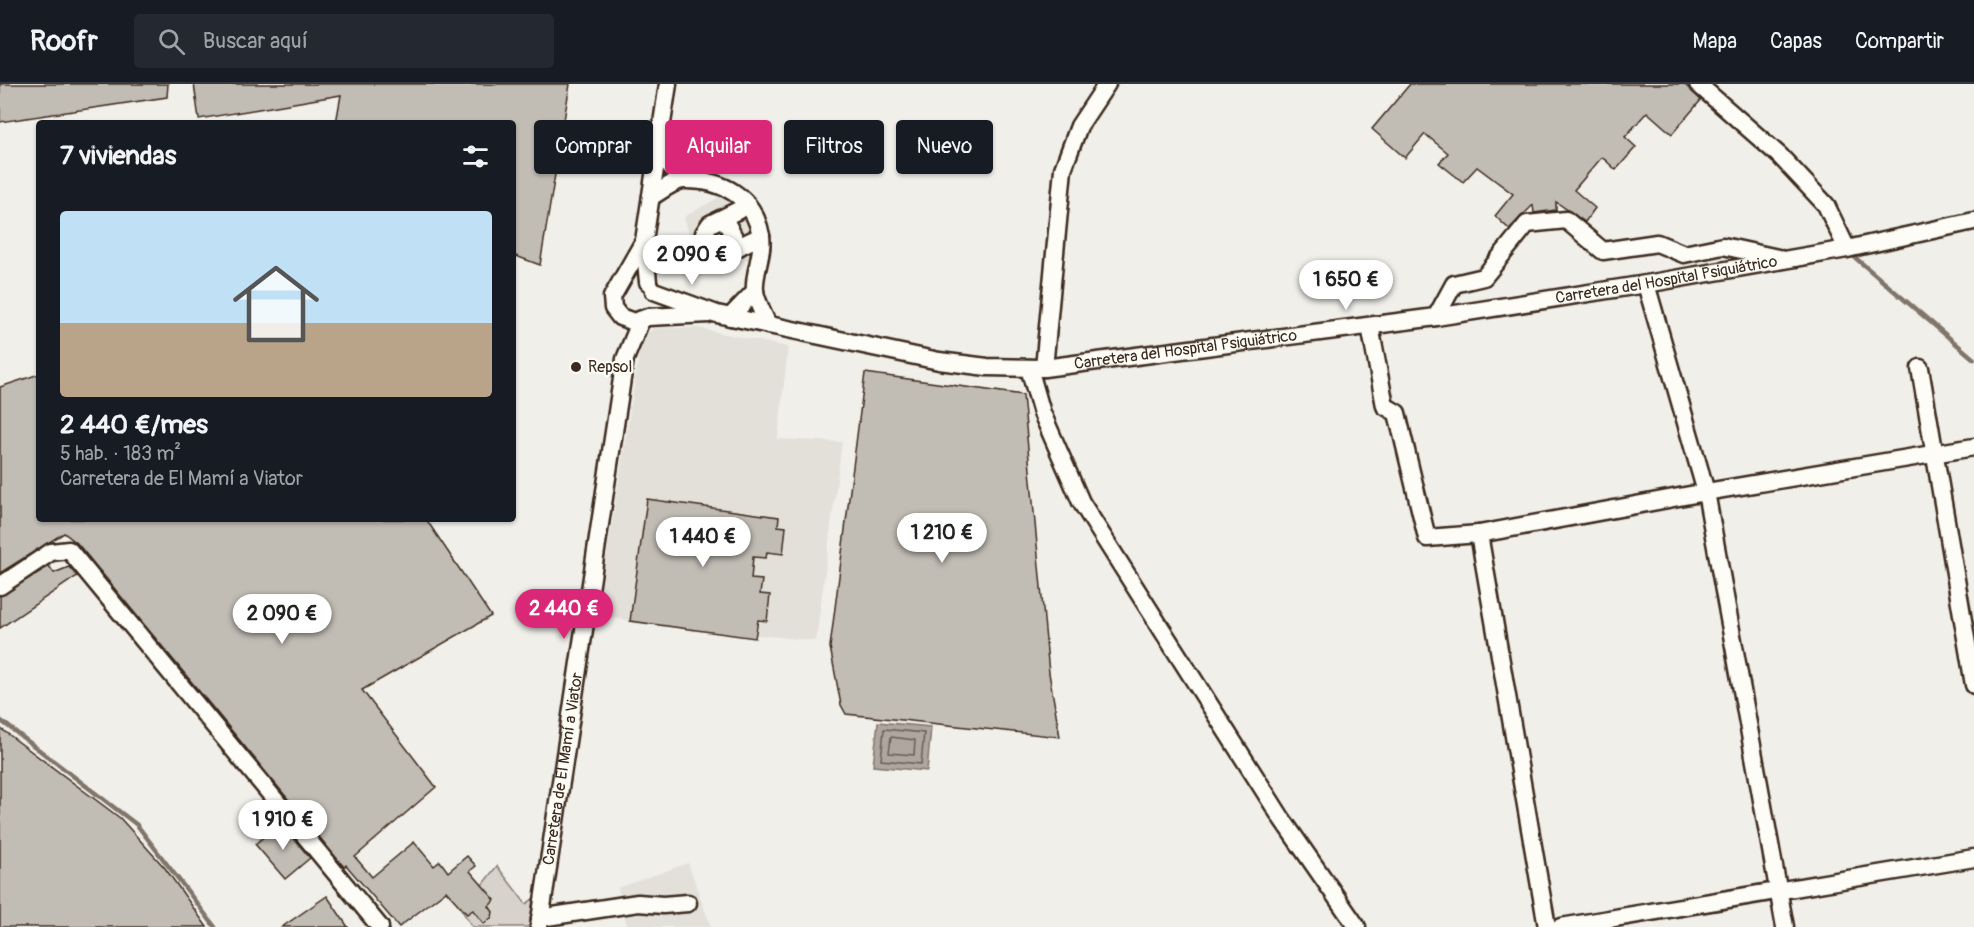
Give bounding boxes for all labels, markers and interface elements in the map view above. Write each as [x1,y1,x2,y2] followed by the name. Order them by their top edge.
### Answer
[134,14,554,68] search box
[30,24,98,59] text: Roofr
[155,25,188,58] icon: search
[203,27,308,55] text: Buscar aquí
[1693,28,1737,55] text: Mapa
[1770,28,1822,55] text: Capas
[1855,28,1944,55] text: Compartir
[534,120,653,174] chip: Comprar
[665,120,772,174] chip: Alquilar
[784,120,884,174] chip: Filtros
[896,120,993,174] chip: Nuevo
[60,140,176,172] text: 7 viviendas
[459,140,492,173] icon: filters
[637,235,747,286] pin: 2 090 €
[657,242,727,267] text: 2 090 €
[222,250,330,358] icon: home
[1554,251,1779,308] street label: Carretera del Hospital Psiquiátrico
[1291,260,1401,311] pin: 1 650 €
[1313,267,1379,292] text: 1 650 €
[1073,325,1298,374] street label: Carretera del Hospital Psiquiátrico
[588,357,632,377] place label: Repsol
[569,360,583,374] marker: Repsol
[60,409,208,441] text: 2 440 €/mes
[60,441,181,466] text: 5 hab. · 183 m²
[60,466,303,491] text: Carretera de El Mamí a Viator
[887,513,997,564] pin: 1 210 €
[648,517,758,568] pin: 1 440 €
[911,520,973,545] text: 1 210 €
[670,524,736,549] text: 1 440 €
[509,589,619,640] pin: 2 440 €
[227,594,337,645] pin: 2 090 €
[529,596,599,621] text: 2 440 €
[247,601,317,626] text: 2 090 €
[538,671,587,867] street label: Carretera de El Mamí a Viator
[228,800,338,851] pin: 1 910 €
[252,807,314,832] text: 1 910 €

